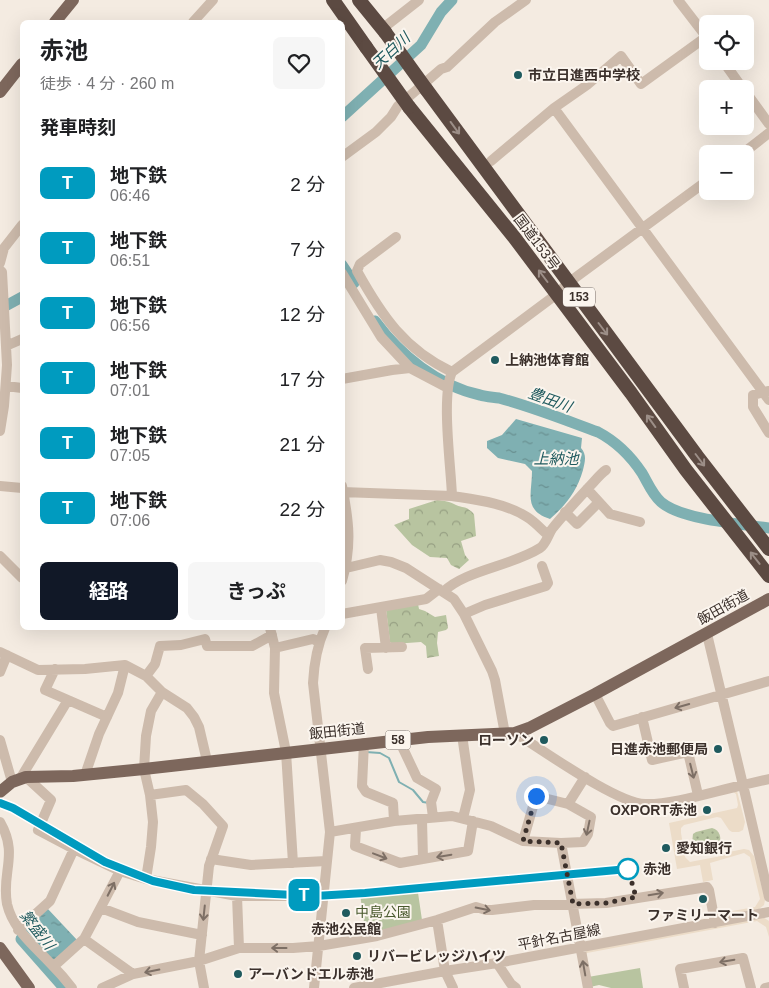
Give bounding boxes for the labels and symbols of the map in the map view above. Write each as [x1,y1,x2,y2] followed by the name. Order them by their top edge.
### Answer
[368,28,414,72] water label: 天白川
[528,67,640,83] place label: 市立日進西中学校
[512,69,524,81] marker: 市立日進西中学校
[450,121,460,135] one-way arrow
[511,211,563,273] street label: 国道153号
[538,270,549,283] one-way arrow
[563,288,595,306] road number: 153
[598,322,608,336] one-way arrow
[505,352,589,368] place label: 上納池体育館
[489,354,501,366] marker: 上納池体育館
[526,384,576,416] water label: 豊田川
[646,414,656,428] one-way arrow
[533,450,580,467] water label: 上納池
[695,453,706,466] one-way arrow
[749,552,760,565] one-way arrow
[695,586,751,628] street label: 飯田街道
[674,701,690,711] one-way arrow
[308,720,366,742] street label: 飯田街道
[386,730,410,750] road number: 58
[478,732,534,748] place label: ローソン
[538,734,550,746] marker: ローソン
[610,741,708,757] place label: 日進赤池郵便局
[712,743,724,755] marker: 日進赤池郵便局
[688,763,697,779] one-way arrow
[524,784,549,809] your location
[610,802,697,818] place label: OXPORT赤池
[701,804,713,816] marker: OXPORT赤池
[583,820,593,836] one-way arrow
[676,840,732,856] place label: 愛知銀行
[660,842,672,854] marker: 愛知銀行
[436,851,452,861] one-way arrow
[372,852,387,861] one-way arrow
[617,858,639,880] marker: 赤池
[643,861,671,877] place label: 赤池
[288,879,320,911] line badge: T
[106,882,116,897] one-way arrow
[647,889,663,899] one-way arrow
[697,893,709,905] marker: ファミリーマート
[355,904,411,920] park label: 中島公園
[475,904,491,914] one-way arrow
[200,905,209,921] one-way arrow
[17,907,59,954] water label: 繁盛川
[340,907,352,919] marker: 赤池公民館
[647,907,759,923] place label: ファミリーマート
[311,921,381,937] place label: 赤池公民館
[516,921,602,953] street label: 平針名古屋線
[271,943,288,953] one-way arrow
[367,948,506,964] place label: リバービレッジハイツ
[351,950,363,962] marker: リバービレッジハイツ
[719,956,735,966] one-way arrow
[579,960,589,976] one-way arrow
[144,966,160,976] one-way arrow
[248,966,374,982] place label: アーバンドエル赤池
[232,968,244,980] marker: アーバンドエル赤池

